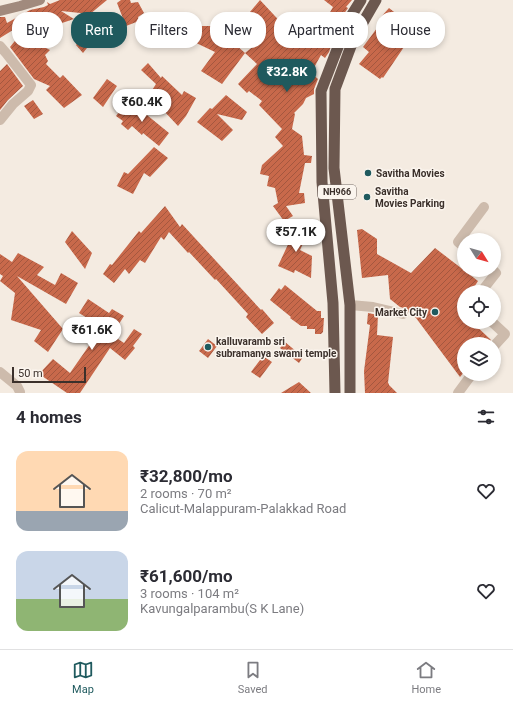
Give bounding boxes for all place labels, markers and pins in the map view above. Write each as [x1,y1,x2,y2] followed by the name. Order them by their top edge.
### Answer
[254,59,320,93] pin: ₹32.8K
[109,89,175,123] pin: ₹60.4K
[363,168,373,178] marker: Savitha Movies
[376,168,445,179] place label: Savitha Movies
[375,186,445,209] place label: Savitha Movies Parking
[362,192,372,202] marker: Savitha Movies Parking
[263,219,329,253] pin: ₹57.1K
[375,307,428,318] place label: Market City
[430,307,440,317] marker: Market City
[59,317,125,351] pin: ₹61.6K
[216,336,337,359] place label: kalluvaramb sri subramanya swami temple
[203,342,213,352] marker: kalluvaramb sri subramanya swami temple

